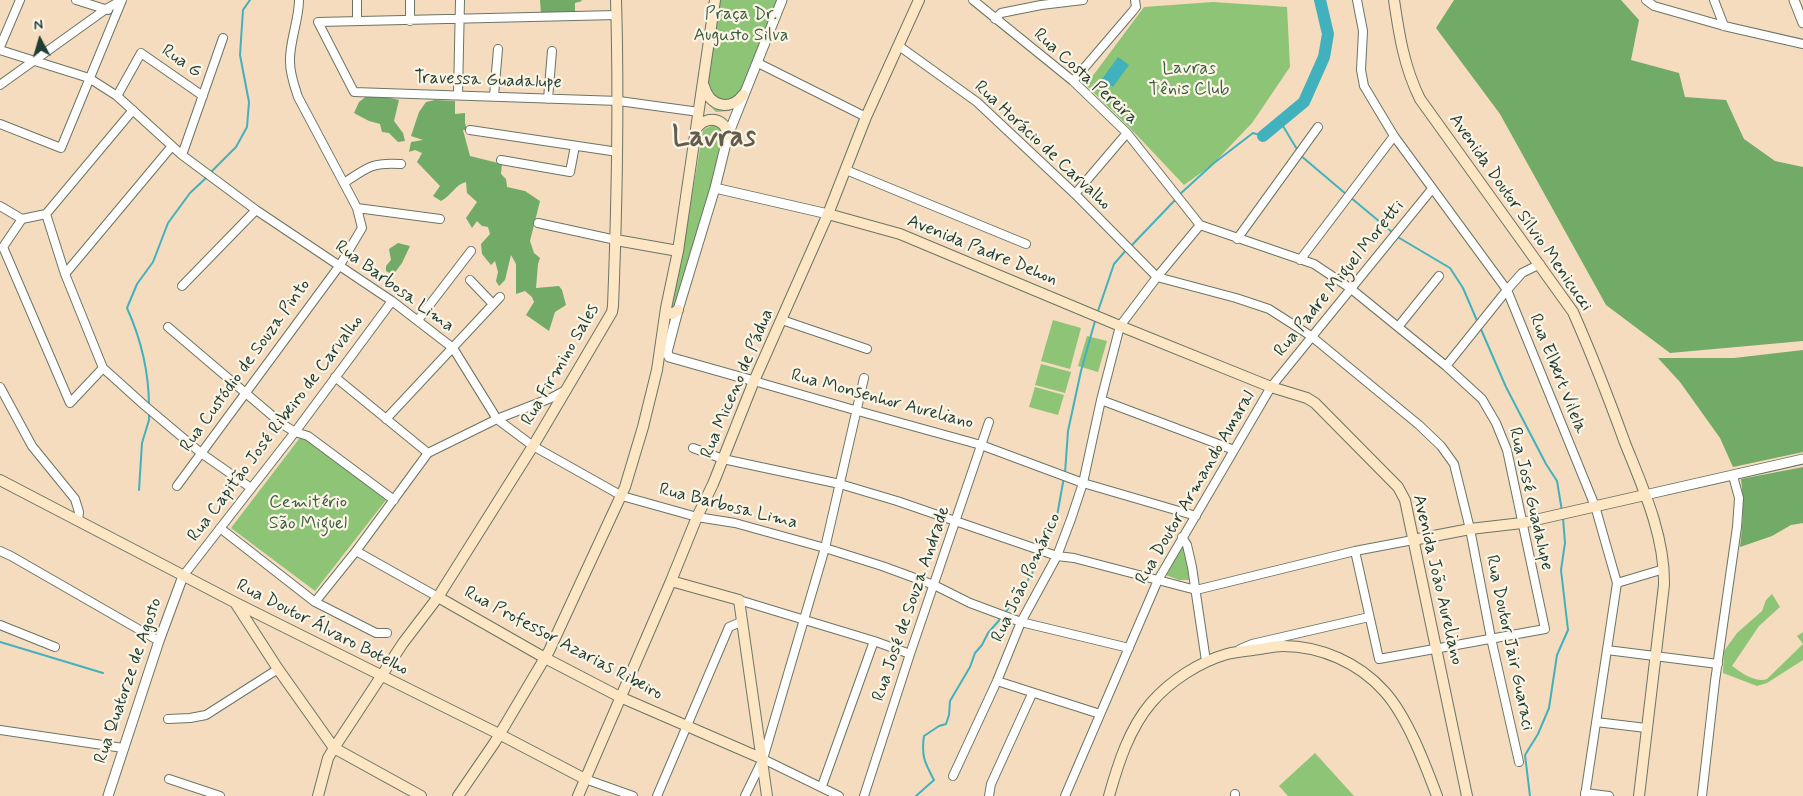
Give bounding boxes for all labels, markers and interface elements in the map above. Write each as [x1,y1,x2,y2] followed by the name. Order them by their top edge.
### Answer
[694,4,788,46] park label: Praça Dr. Augusto Silva
[15,15,65,65] north arrow
[33,16,44,35] text: N
[1028,24,1142,130] street label: Rua Costa Pereira
[157,40,205,84] street label: Rua G
[1149,58,1229,100] park label: Lavras Tênis Club
[414,68,562,94] street label: Travessa Guadalupe
[969,77,1115,215] street label: Rua Horácio de Carvalho
[1444,110,1596,316] street label: Avenida Doutor Sílvio Menicucci
[672,122,756,156] district label: Lavras
[1270,196,1410,362] street label: Rua Padre Miguel Moretti
[904,211,1060,291] street label: Avenida Padre Dehon
[330,237,458,337] street label: Rua Barbosa Lima
[176,275,316,457] street label: Rua Custódio de Souza Pinto
[517,300,605,430] street label: Rua Firmino Sales
[697,306,779,462] street label: Rua Miceno de Pádua
[184,311,368,547] street label: Rua Capitão José Ribeiro de Carvalho
[1523,311,1591,437] street label: Rua Elbert Vilela
[788,365,976,435] street label: Rua Monsenhor Aureliano
[1132,387,1260,589] street label: Rua Doutor Armando Amaral
[1503,425,1557,573] street label: Rua José Guadalupe
[656,479,800,535] street label: Rua Barbosa Lima
[269,492,347,534] park label: Cemitério São Miguel
[1407,493,1467,667] street label: Avenida João Aureliano
[868,504,956,704] street label: Rua José de Souza Andrade
[988,510,1066,646] street label: Rua João Pomárico
[1480,553,1538,733] street label: Rua Doutor Jair Guaraci
[232,575,412,681] street label: Rua Doutor Álvaro Botelho
[460,582,666,706] street label: Rua Professor Azarias Ribeiro
[90,595,168,767] street label: Rua Quatorze de Agosto

